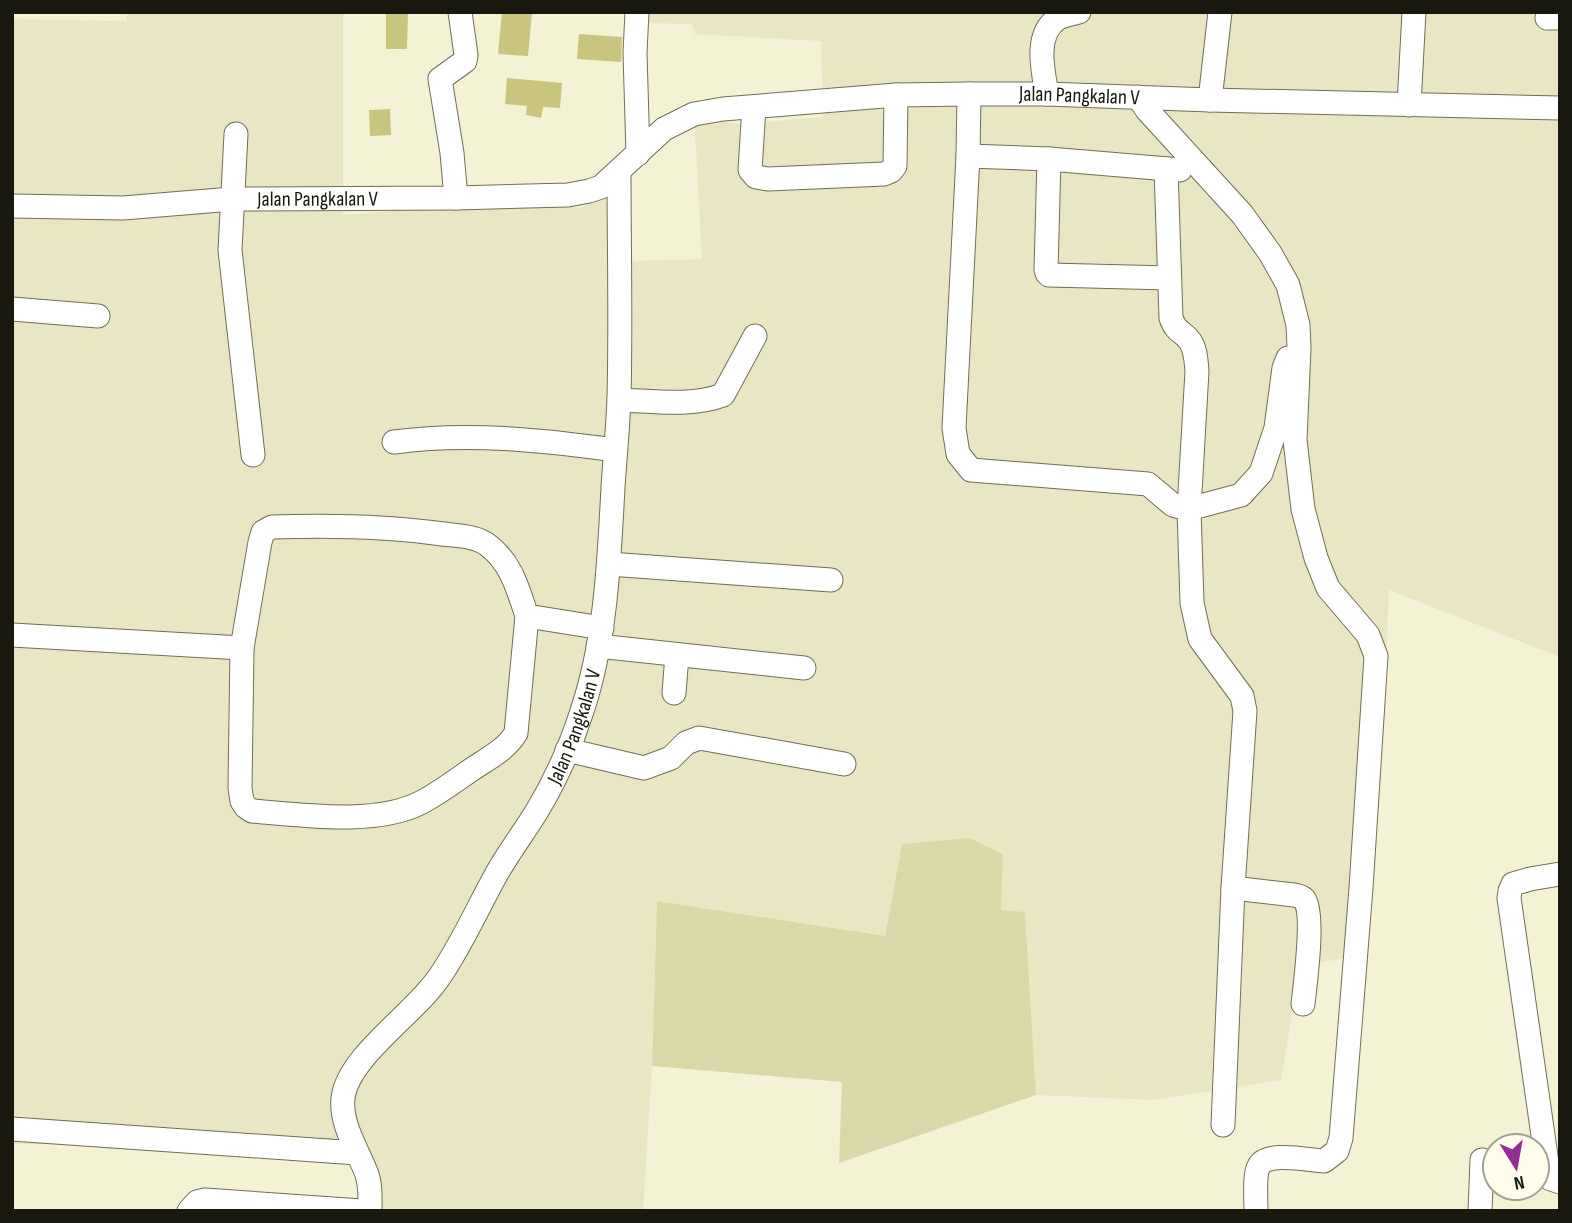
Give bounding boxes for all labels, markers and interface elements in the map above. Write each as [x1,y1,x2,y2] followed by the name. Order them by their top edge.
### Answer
[1018,82,1141,110] street label: Jalan Pangkalan V
[256,186,379,212] street label: Jalan Pangkalan V
[541,666,606,789] street label: Jalan Pangkalan V
[1481,1132,1551,1202] north arrow
[1512,1170,1526,1194] text: N

